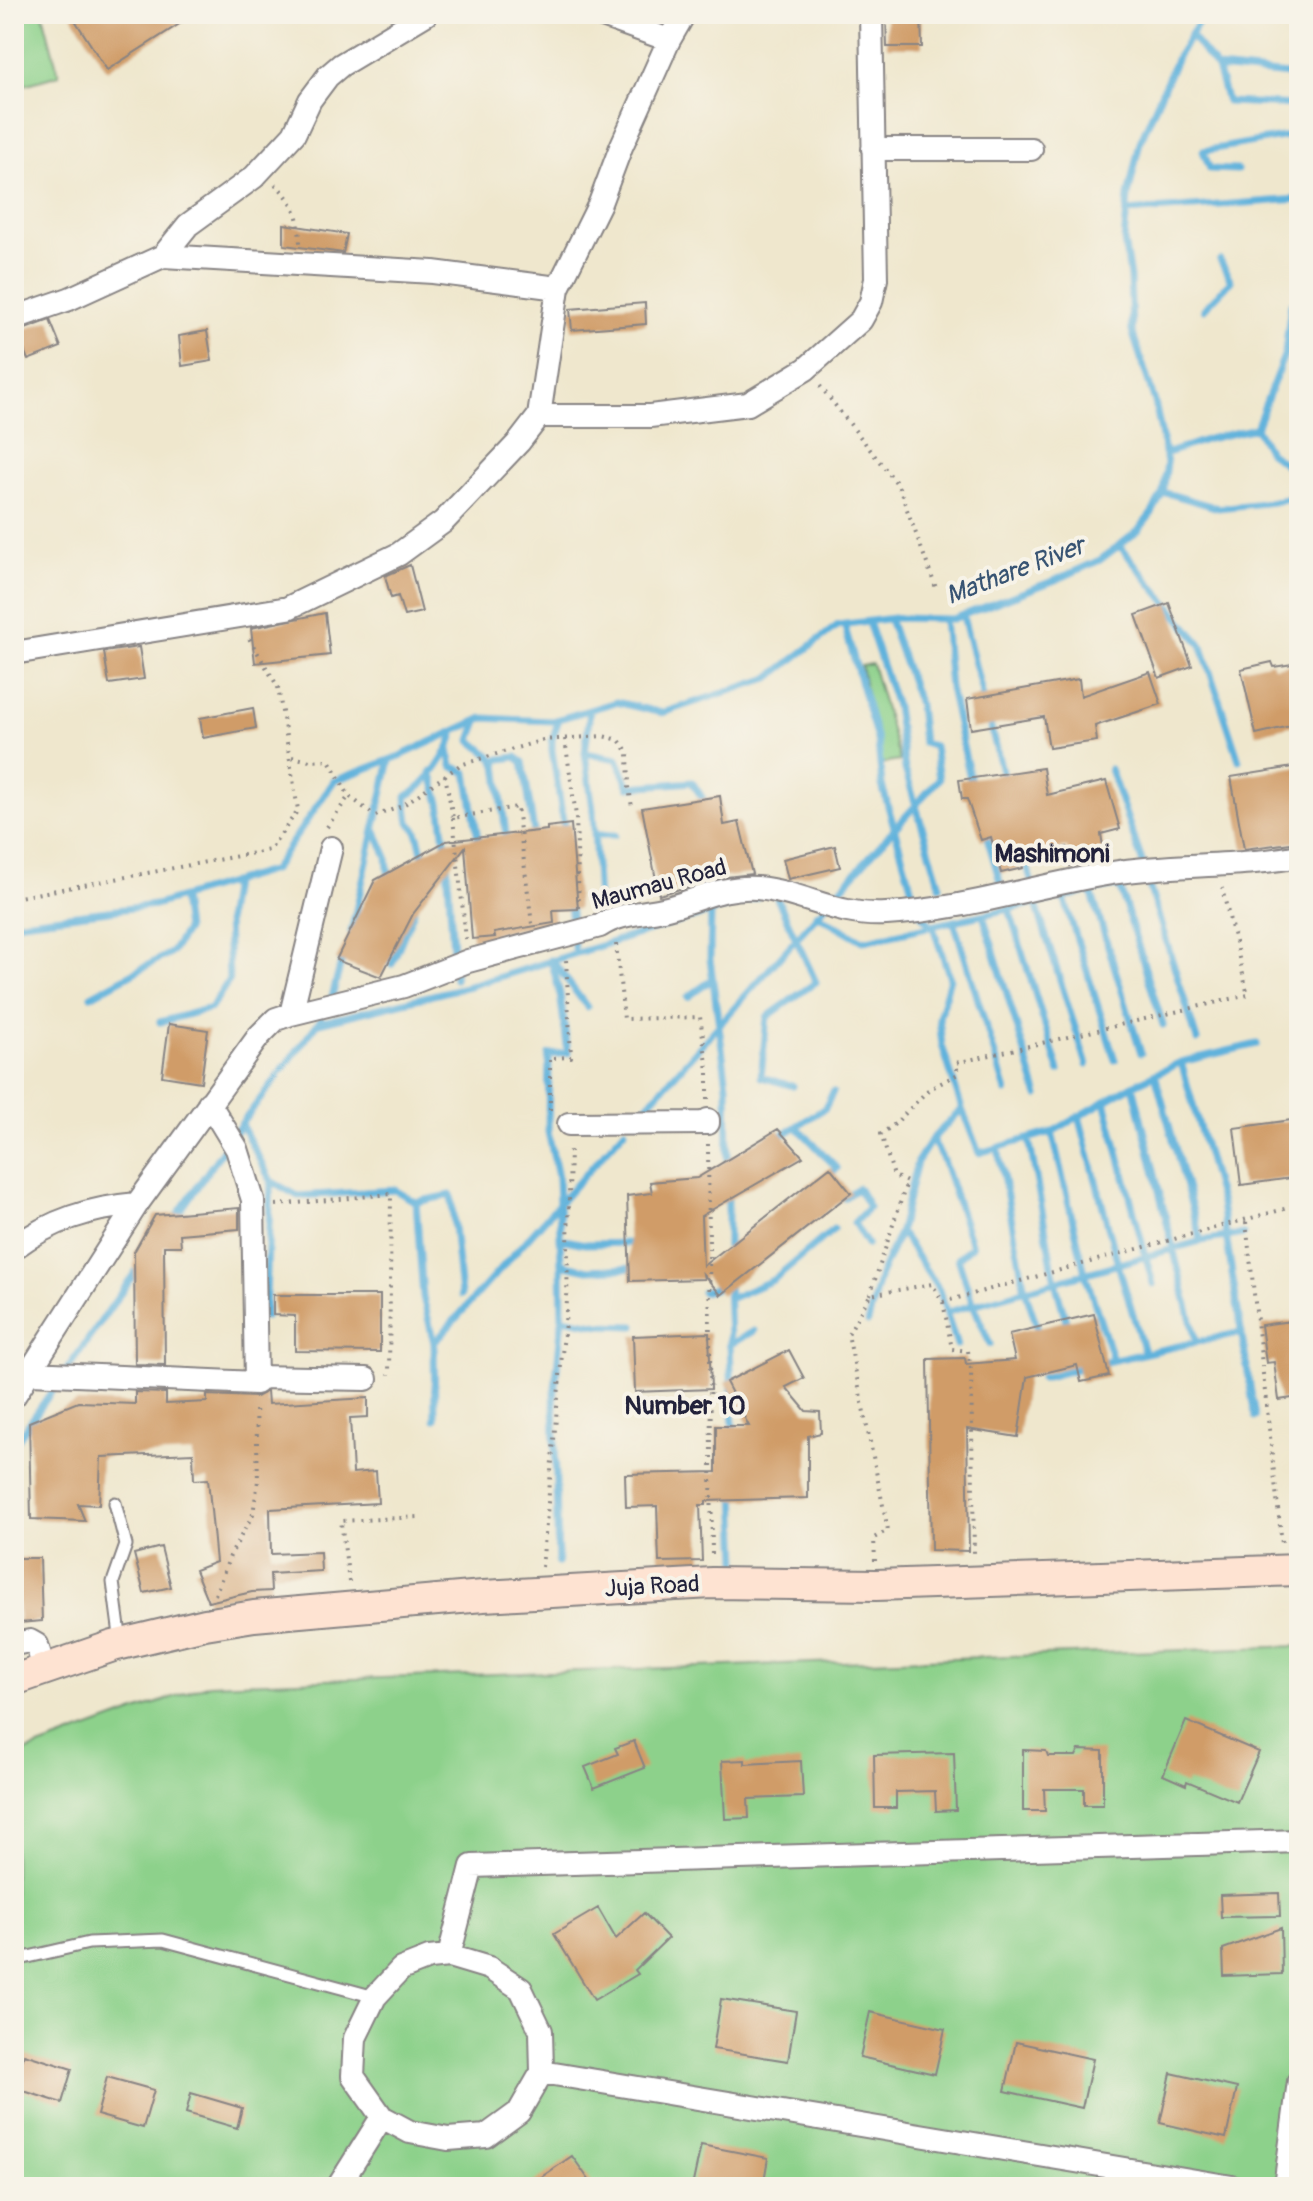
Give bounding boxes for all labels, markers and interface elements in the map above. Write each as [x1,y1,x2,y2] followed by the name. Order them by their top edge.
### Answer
[941,528,1093,612] water label: Mathare River
[994,838,1110,870] district label: Mashimoni
[589,853,730,916] street label: Maumau Road
[624,1390,746,1422] district label: Number 10
[604,1570,700,1603] street label: Juja Road

